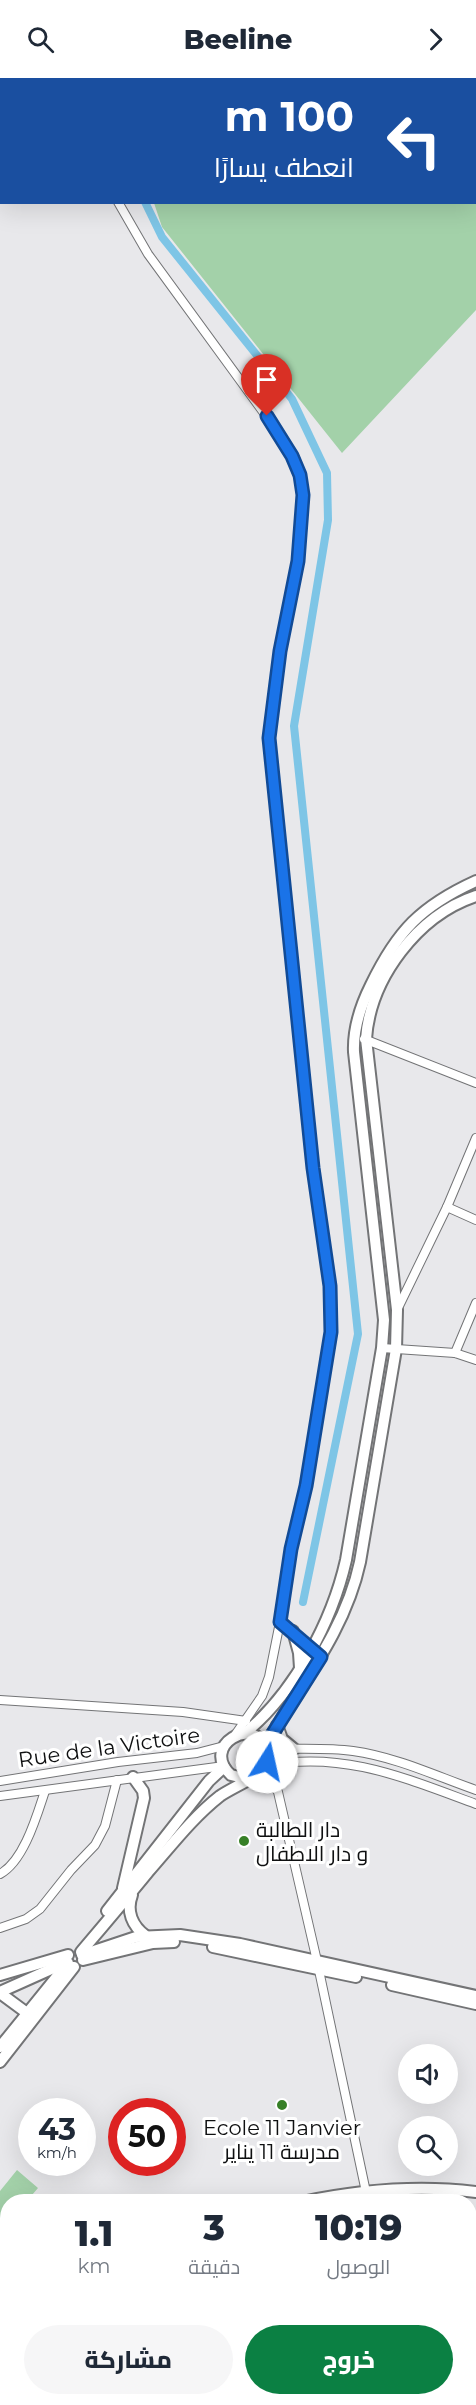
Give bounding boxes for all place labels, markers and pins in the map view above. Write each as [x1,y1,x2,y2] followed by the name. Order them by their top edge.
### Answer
[241,354,292,416] pin
[256,1817,368,1867] place label: دار الطالبة و دار الاطفال
[237,1834,251,1848] marker: دار الطالبة و دار الاطفال
[275,2098,289,2112] marker: Ecole 11 Janvier مدرسة 11 يناير
[203,2115,361,2164] place label: Ecole 11 Janvier مدرسة 11 يناير

